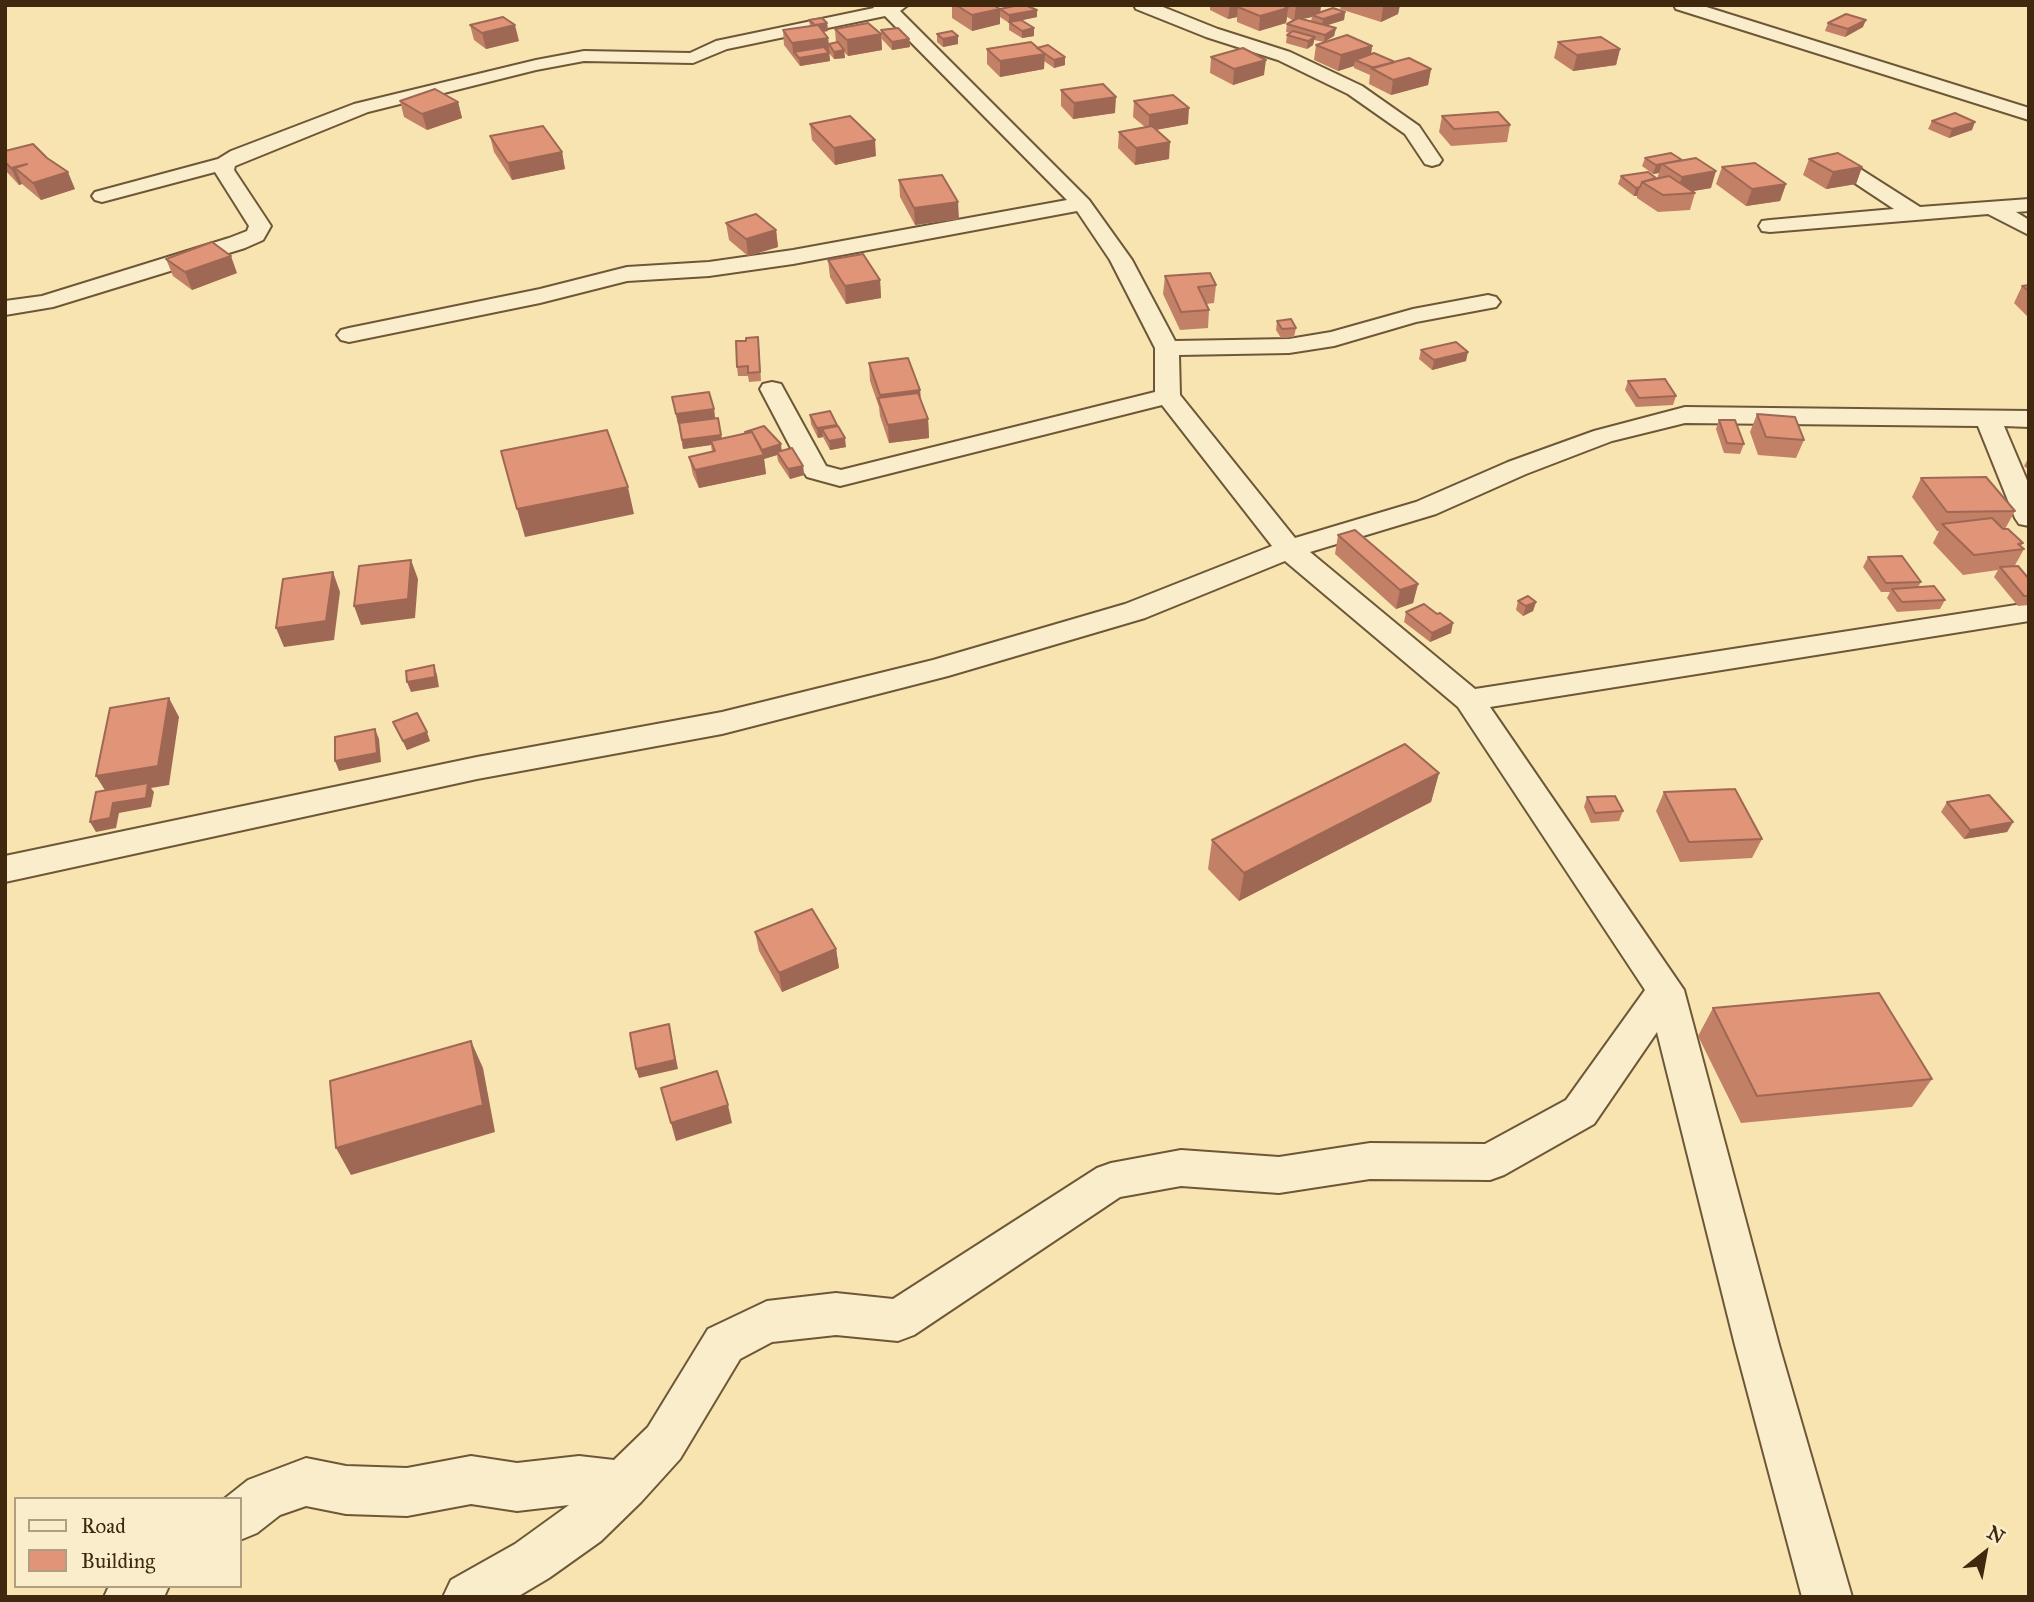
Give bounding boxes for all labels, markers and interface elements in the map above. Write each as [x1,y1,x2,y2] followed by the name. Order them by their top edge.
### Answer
[14,1497,242,1588] legend
[81,1513,126,1539] text: Road
[1950,1518,2020,1588] north arrow
[1983,1521,2009,1549] text: N
[81,1548,155,1574] text: Building

